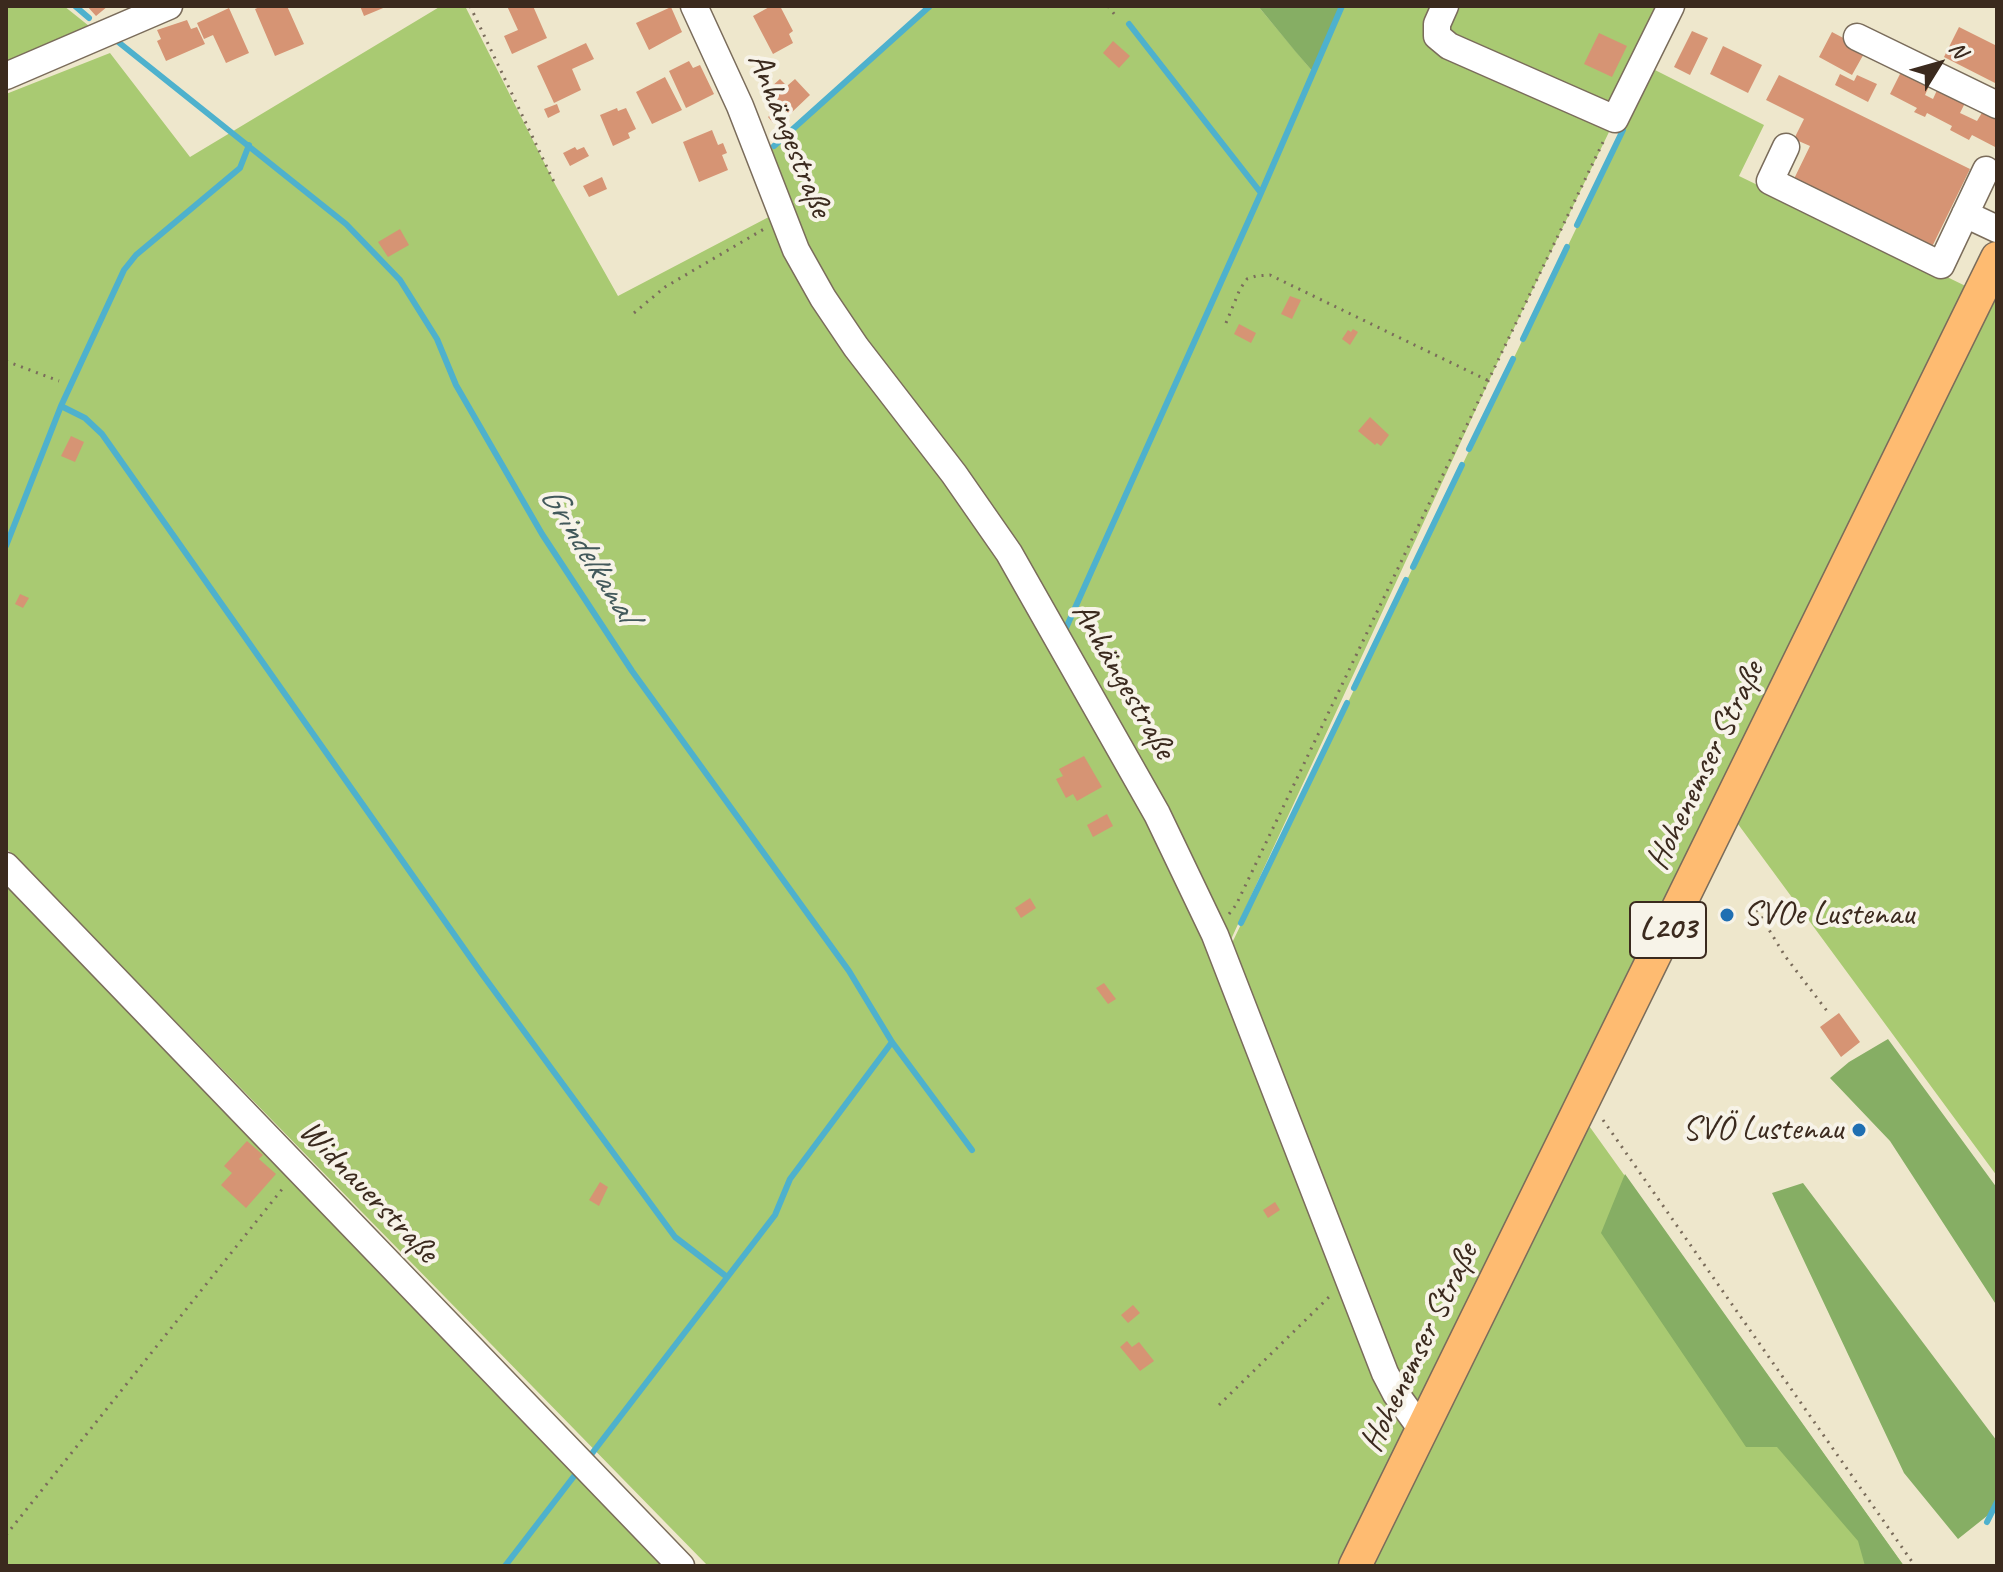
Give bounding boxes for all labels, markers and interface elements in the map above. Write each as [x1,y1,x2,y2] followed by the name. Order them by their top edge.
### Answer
[1899,24,1979,104] north arrow
[1943,36,1973,63] text: N
[737,47,841,223] street label: Anhängestraße
[530,478,646,630] water label: Grindelkanal
[1062,595,1184,767] street label: Anhängestraße
[1638,655,1774,877] street label: Hohenemser Straße
[1743,895,1914,935] place label: SVOe Lustenau
[1630,902,1706,958] road number: L203
[1718,906,1736,924] marker: SVOe Lustenau
[1682,1110,1843,1150] place label: SVÖ Lustenau
[290,1112,446,1272] street label: Widnauerstraße
[1850,1121,1868,1139] marker: SVÖ Lustenau
[1352,1237,1488,1459] street label: Hohenemser Straße

